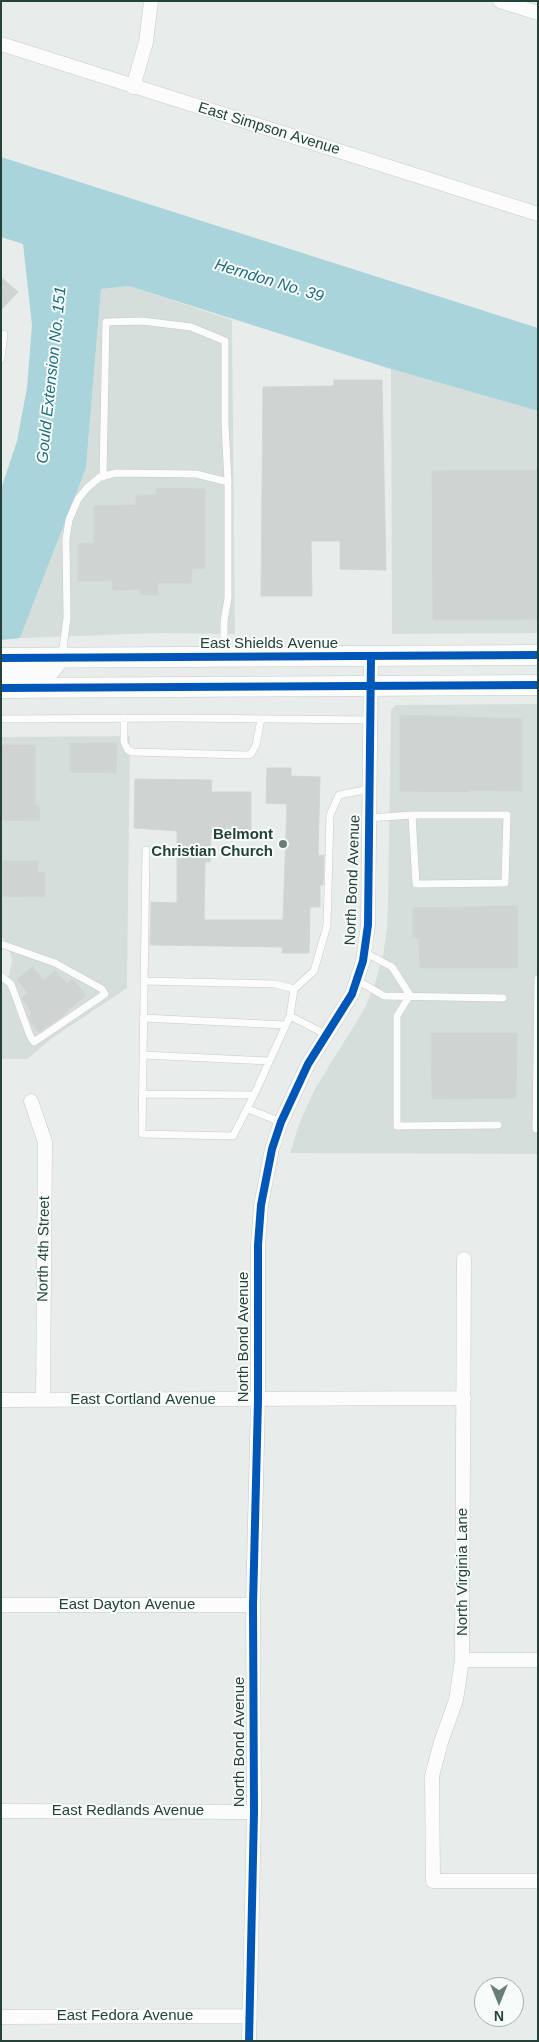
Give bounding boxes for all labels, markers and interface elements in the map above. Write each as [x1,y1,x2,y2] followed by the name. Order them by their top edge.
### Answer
[196,99,342,159] street label: East Simpson Avenue
[212,255,326,307] water label: Herndon No. 39
[33,286,71,464] water label: Gould Extension No. 151
[200,635,338,653] street label: East Shields Avenue
[342,814,364,946] street label: North Bond Avenue
[151,826,273,861] place label: Belmont Christian Church
[277,838,289,850] marker: Belmont Christian Church
[34,1196,54,1302] street label: North 4th Street
[235,1272,253,1402] street label: North Bond Avenue
[70,1391,216,1409] street label: East Cortland Avenue
[454,1508,472,1636] street label: North Virginia Lane
[59,1596,195,1614] street label: East Dayton Avenue
[231,1677,249,1807] street label: North Bond Avenue
[52,1802,204,1820] street label: East Redlands Avenue
[474,1977,524,2027] north arrow
[57,2007,193,2025] street label: East Fedora Avenue
[494,2008,504,2024] text: N

